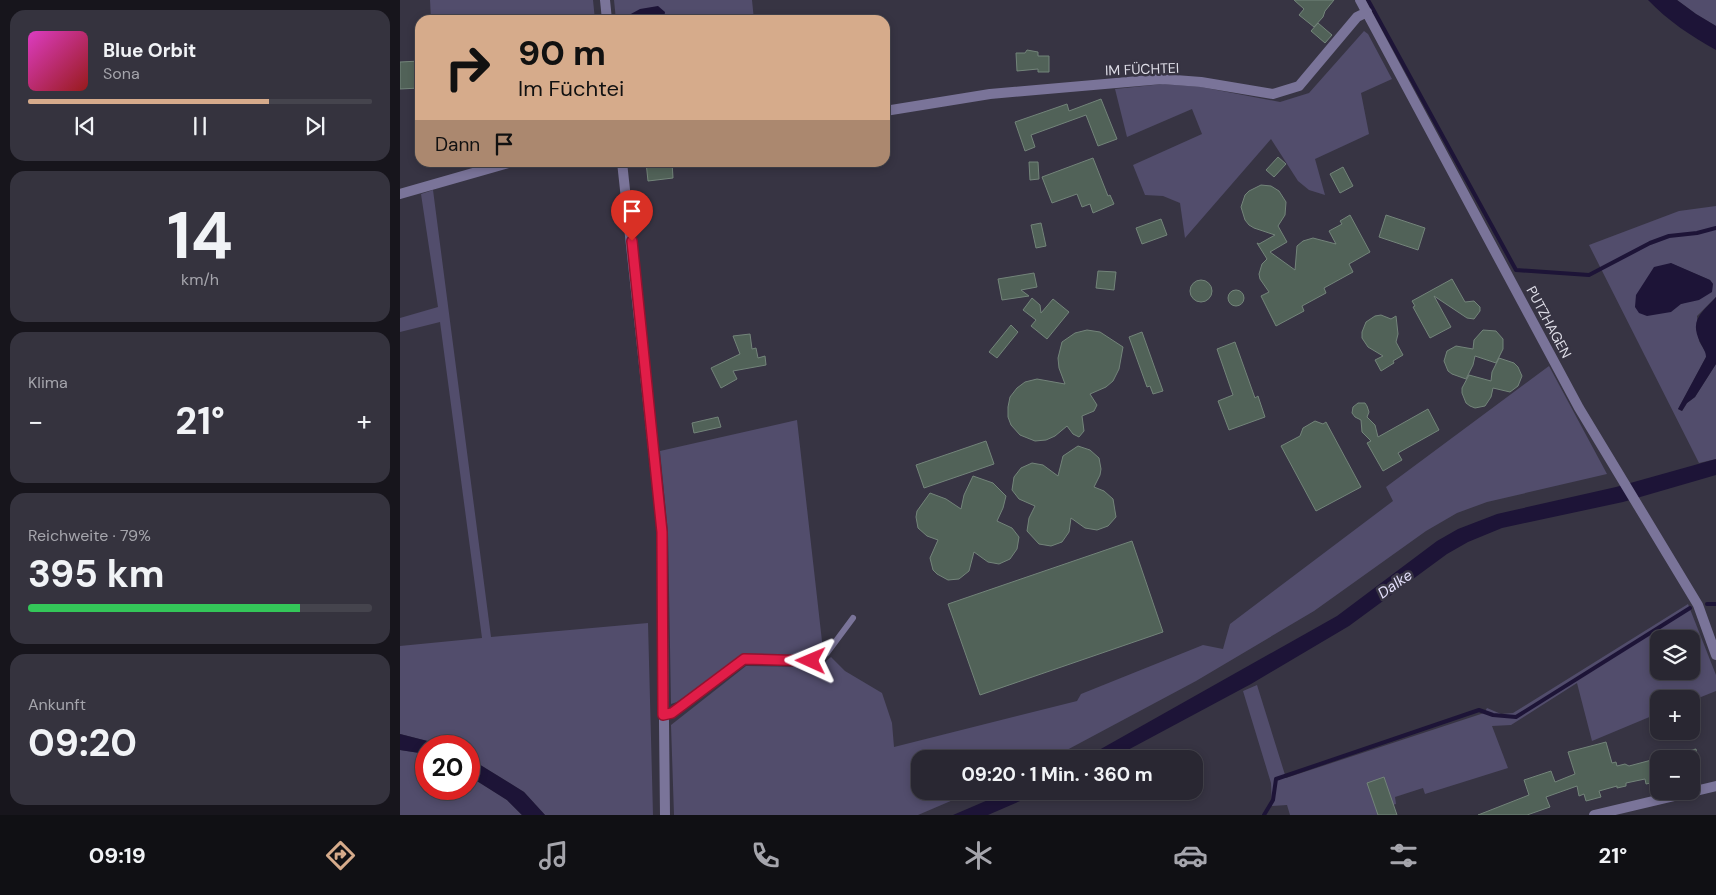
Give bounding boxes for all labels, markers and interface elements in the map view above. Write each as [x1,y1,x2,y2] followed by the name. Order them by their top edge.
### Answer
[518,30,606,76] text: 90 m
[435,35,500,100] icon: right
[103,38,196,63] text: Blue Orbit
[1105,59,1179,79] street label: IM FÜCHTEI
[103,63,140,84] text: Sona
[518,74,624,103] text: Im Füchtei
[71,112,99,140] icon: previous
[186,112,214,140] icon: pause
[301,112,329,140] icon: next
[490,130,518,158] icon: arrive
[435,132,480,157] text: Dann
[611,190,653,241] pin
[167,194,233,278] text: 14
[618,197,646,225] icon: arrive
[181,269,219,290] text: km/h
[1522,283,1576,361] street label: PUTZHAGEN
[28,372,68,393] text: Klima
[175,396,225,446] text: 21°
[28,403,43,440] text: −
[357,403,372,440] text: +
[28,525,151,546] text: Reichweite · 79%
[28,549,164,599] text: 395 km
[1374,565,1417,603] water label: Dalke
[1650,630,1700,800] map controls
[1650,630,1700,680] button: layers
[784,634,836,686] position arrow
[1650,690,1700,740] button: +
[28,694,86,715] text: Ankunft
[28,718,137,768] text: 09:20
[415,735,480,800] speed limit sign: 20
[1650,750,1700,800] button: −
[961,762,1153,787] text: 09:20 · 1 Min. · 360 m
[323,838,358,873] icon: directions
[536,838,571,873] icon: music
[748,838,783,873] icon: phone
[961,838,996,873] icon: climate
[1173,838,1208,873] icon: car
[1386,838,1421,873] icon: filters
[89,841,146,870] text: 09:19
[1599,841,1627,870] text: 21°

